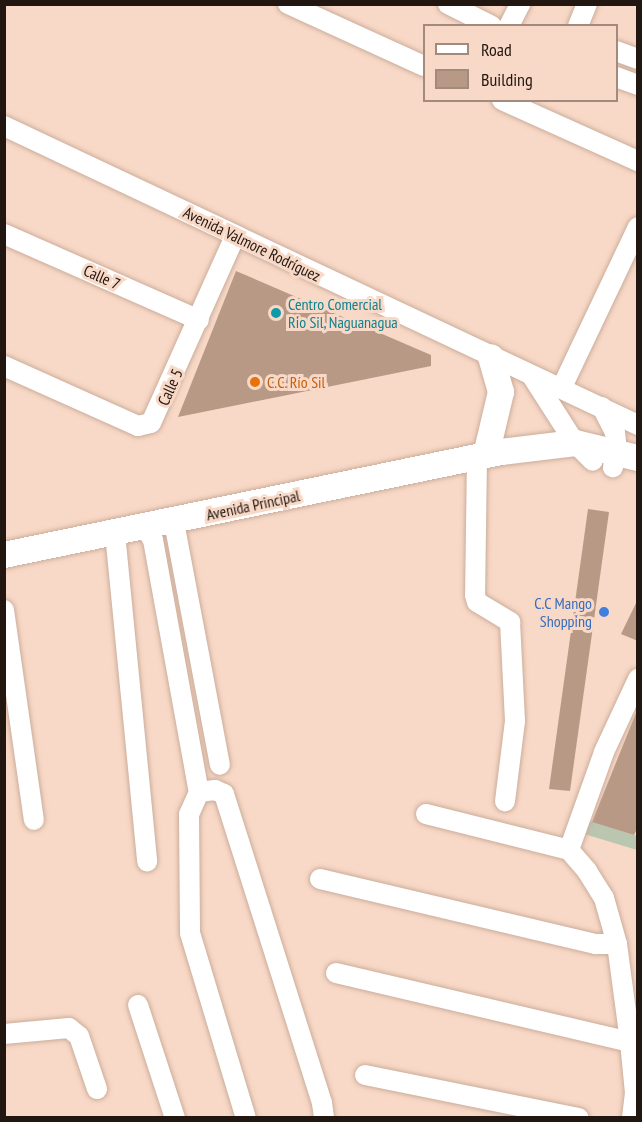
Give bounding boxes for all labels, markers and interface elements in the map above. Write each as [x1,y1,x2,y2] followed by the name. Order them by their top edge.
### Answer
[423,24,618,102] legend
[481,38,512,61] text: Road
[481,68,533,91] text: Building
[180,202,324,286] street label: Avenida Valmore Rodríguez
[81,260,123,294] street label: Calle 7
[288,294,399,332] place label: Centro Comercial Rio Sil, Naguanagua
[269,306,283,320] marker: Centro Comercial Rio Sil, Naguanagua
[153,366,187,408] street label: Calle 5
[267,372,326,392] place label: C.C. Río Sil
[248,375,262,389] marker: C.C. Río Sil
[205,486,301,524] street label: Avenida Principal
[534,593,592,631] place label: C.C Mango Shopping
[597,605,611,619] marker: C.C Mango Shopping

